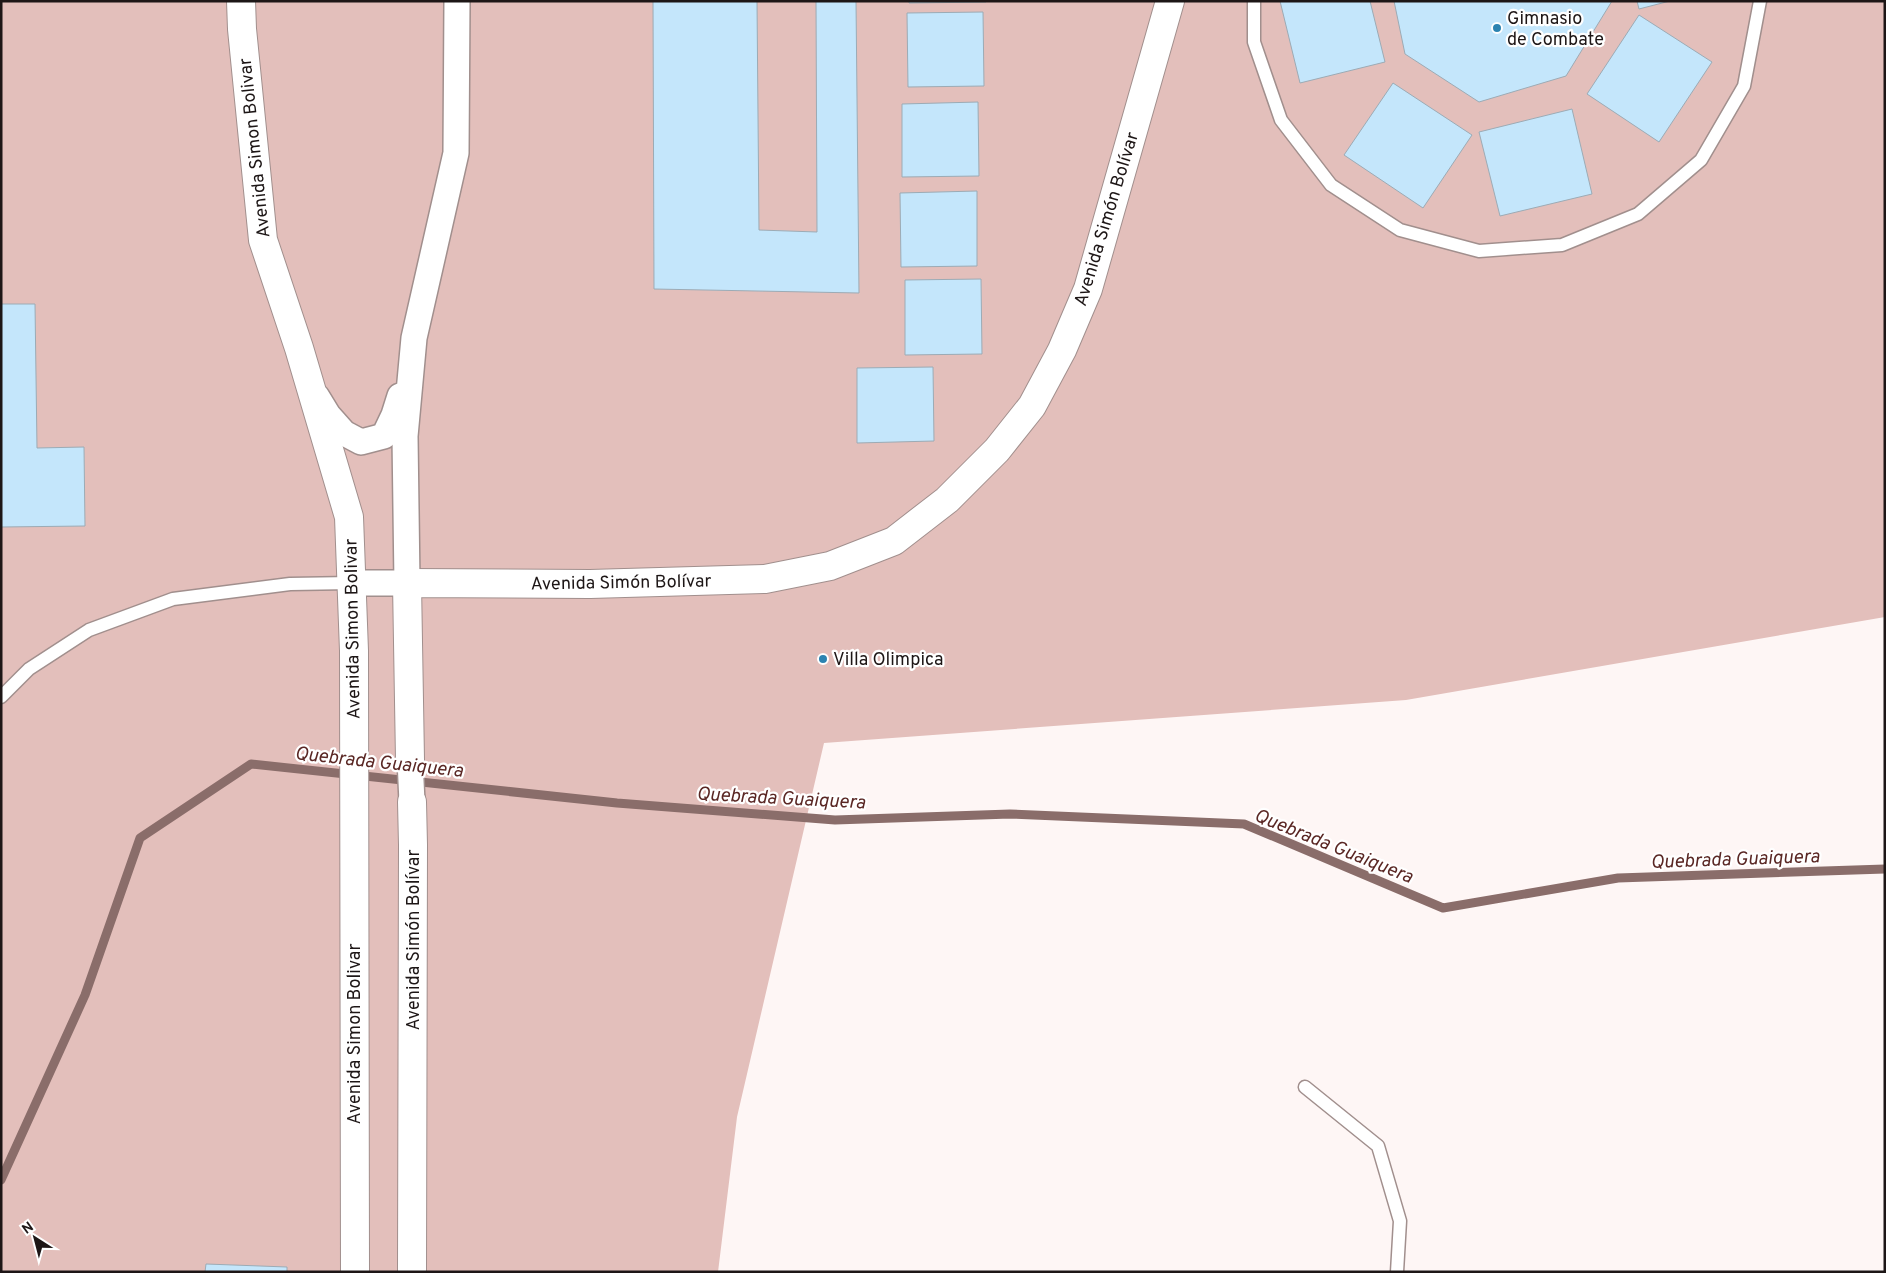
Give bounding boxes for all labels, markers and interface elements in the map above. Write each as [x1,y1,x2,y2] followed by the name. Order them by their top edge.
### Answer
[1507,8,1604,52] place label: Gimnasio de Combate
[1491,22,1503,34] marker: Gimnasio de Combate
[235,57,276,239] street label: Avenida Simon Bolivar
[1070,130,1145,309] street label: Avenida Simón Bolívar
[340,538,367,720] street label: Avenida Simon Bolivar
[530,570,712,597] street label: Avenida Simón Bolívar
[833,649,943,672] place label: Villa Olimpica
[817,653,829,665] marker: Villa Olimpica
[293,742,464,784] water label: Quebrada Guaiquera
[696,783,866,815] water label: Quebrada Guaiquera
[1250,804,1416,890] water label: Quebrada Guaiquera
[1650,845,1820,875] water label: Quebrada Guaiquera
[403,850,426,1030] street label: Avenida Simón Bolívar
[344,944,367,1124] street label: Avenida Simon Bolivar
[10,1213,60,1263] north arrow
[19,1219,37,1239] text: N

